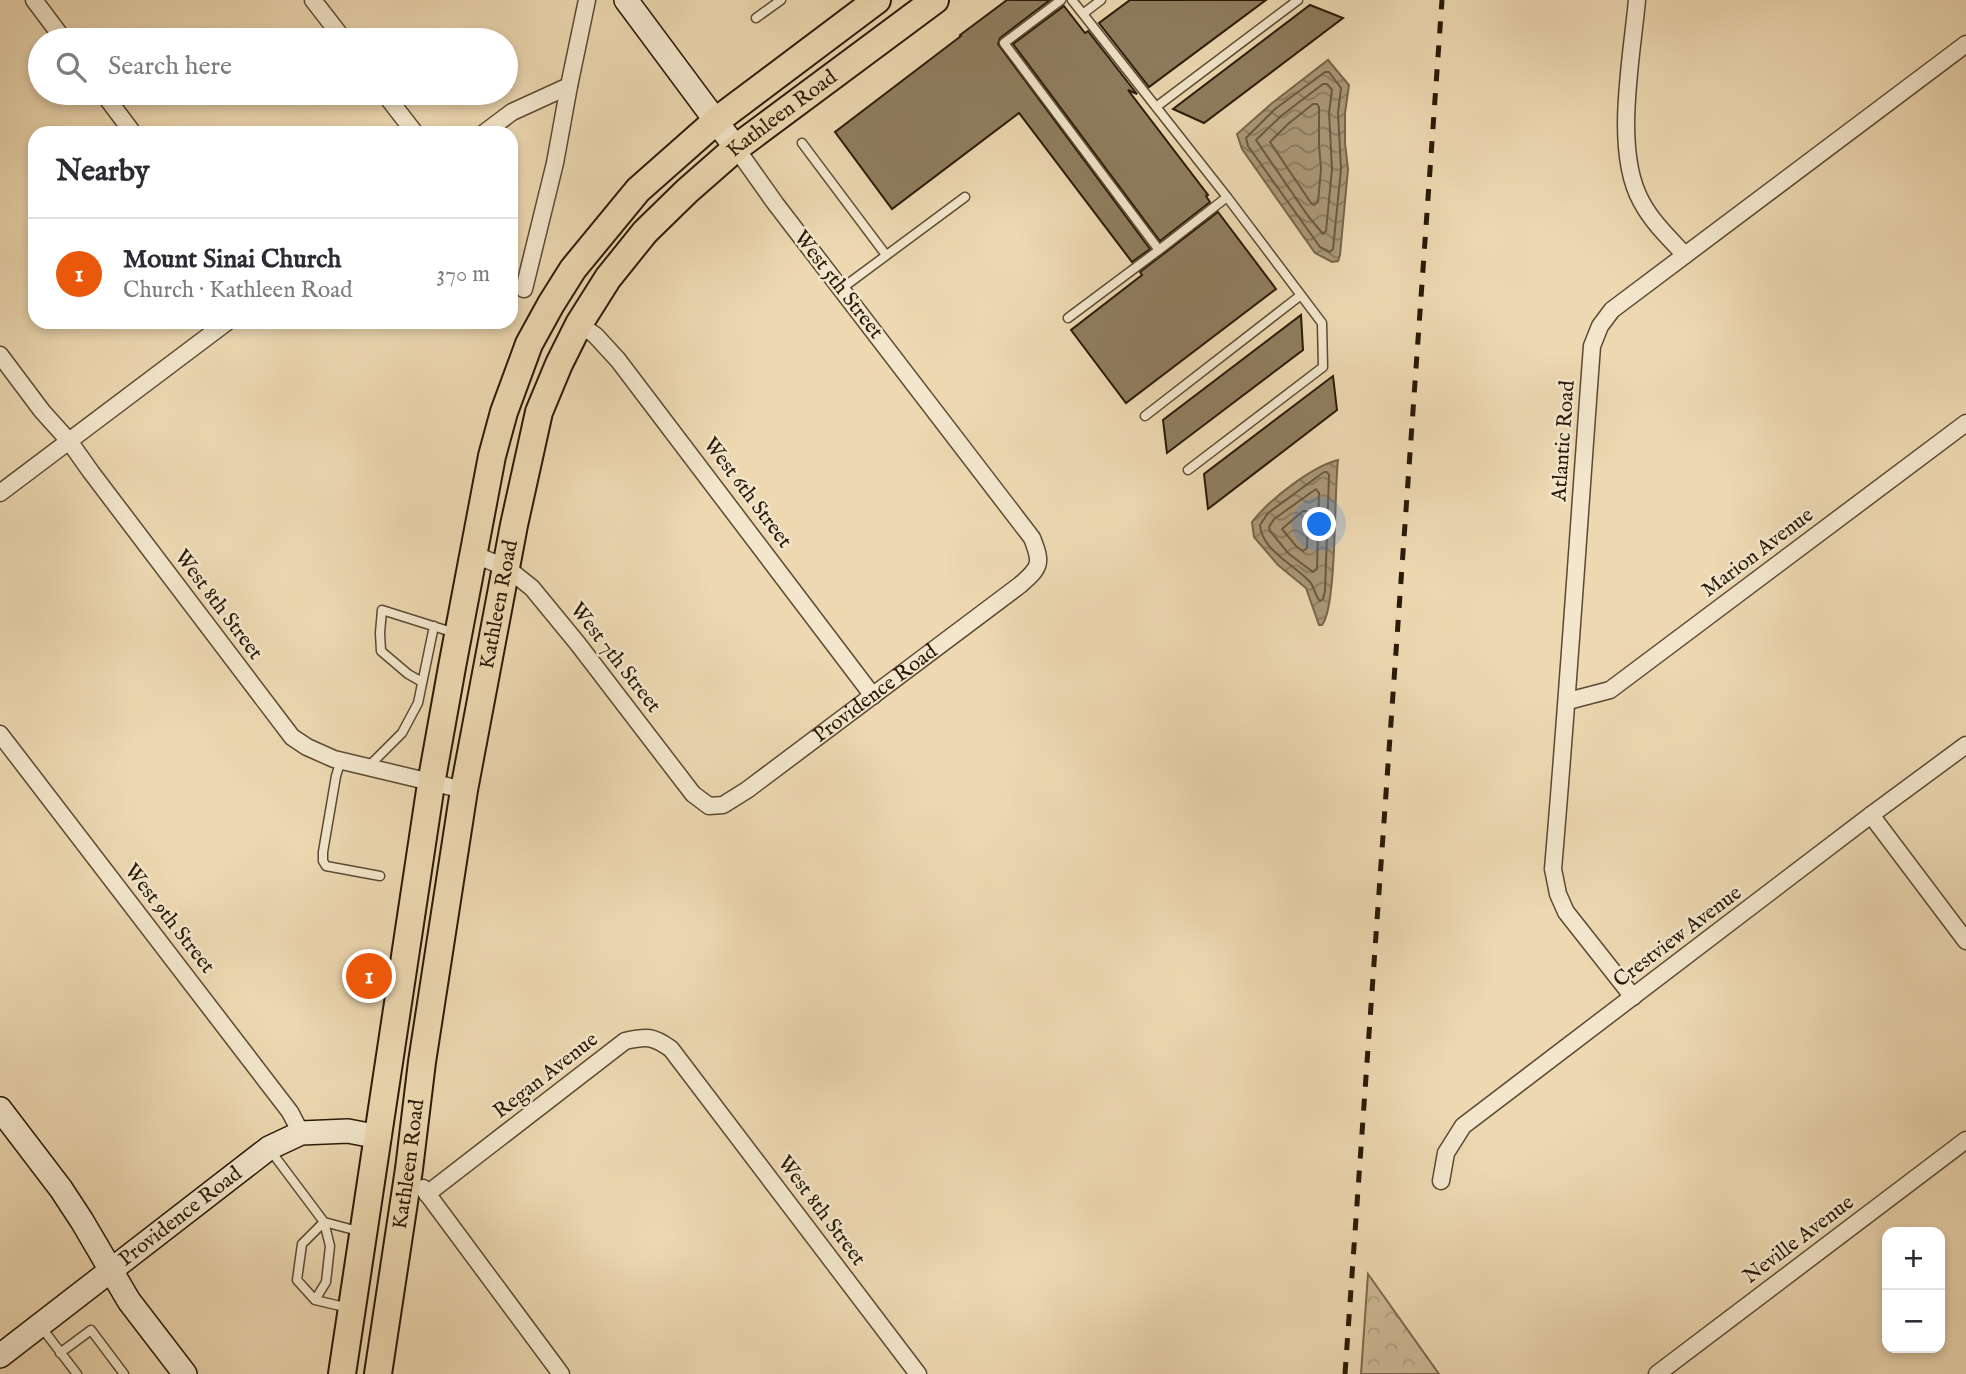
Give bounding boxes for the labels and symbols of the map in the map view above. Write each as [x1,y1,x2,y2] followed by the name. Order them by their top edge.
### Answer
[721,63,843,164] street label: Kathleen Road
[787,225,889,345] street label: West 5th Street
[1546,379,1582,503] street label: Atlantic Road
[697,432,797,554] street label: West 6th Street
[1697,502,1820,604] street label: Marion Avenue
[1302,507,1336,541] your location
[474,537,525,671] street label: Kathleen Road
[168,544,268,666] street label: West 8th Street
[563,597,667,719] street label: West 7th Street
[808,638,943,749] street label: Providence Road
[118,859,220,979] street label: West 9th Street
[1608,880,1748,994] street label: Crestview Avenue
[346,950,392,1002] pin: 1
[488,1026,604,1125] street label: Regan Avenue
[387,1097,431,1231] street label: Kathleen Road
[771,1150,871,1272] street label: West 8th Street
[113,1160,248,1273] street label: Providence Road
[1738,1189,1860,1291] street label: Neville Avenue

